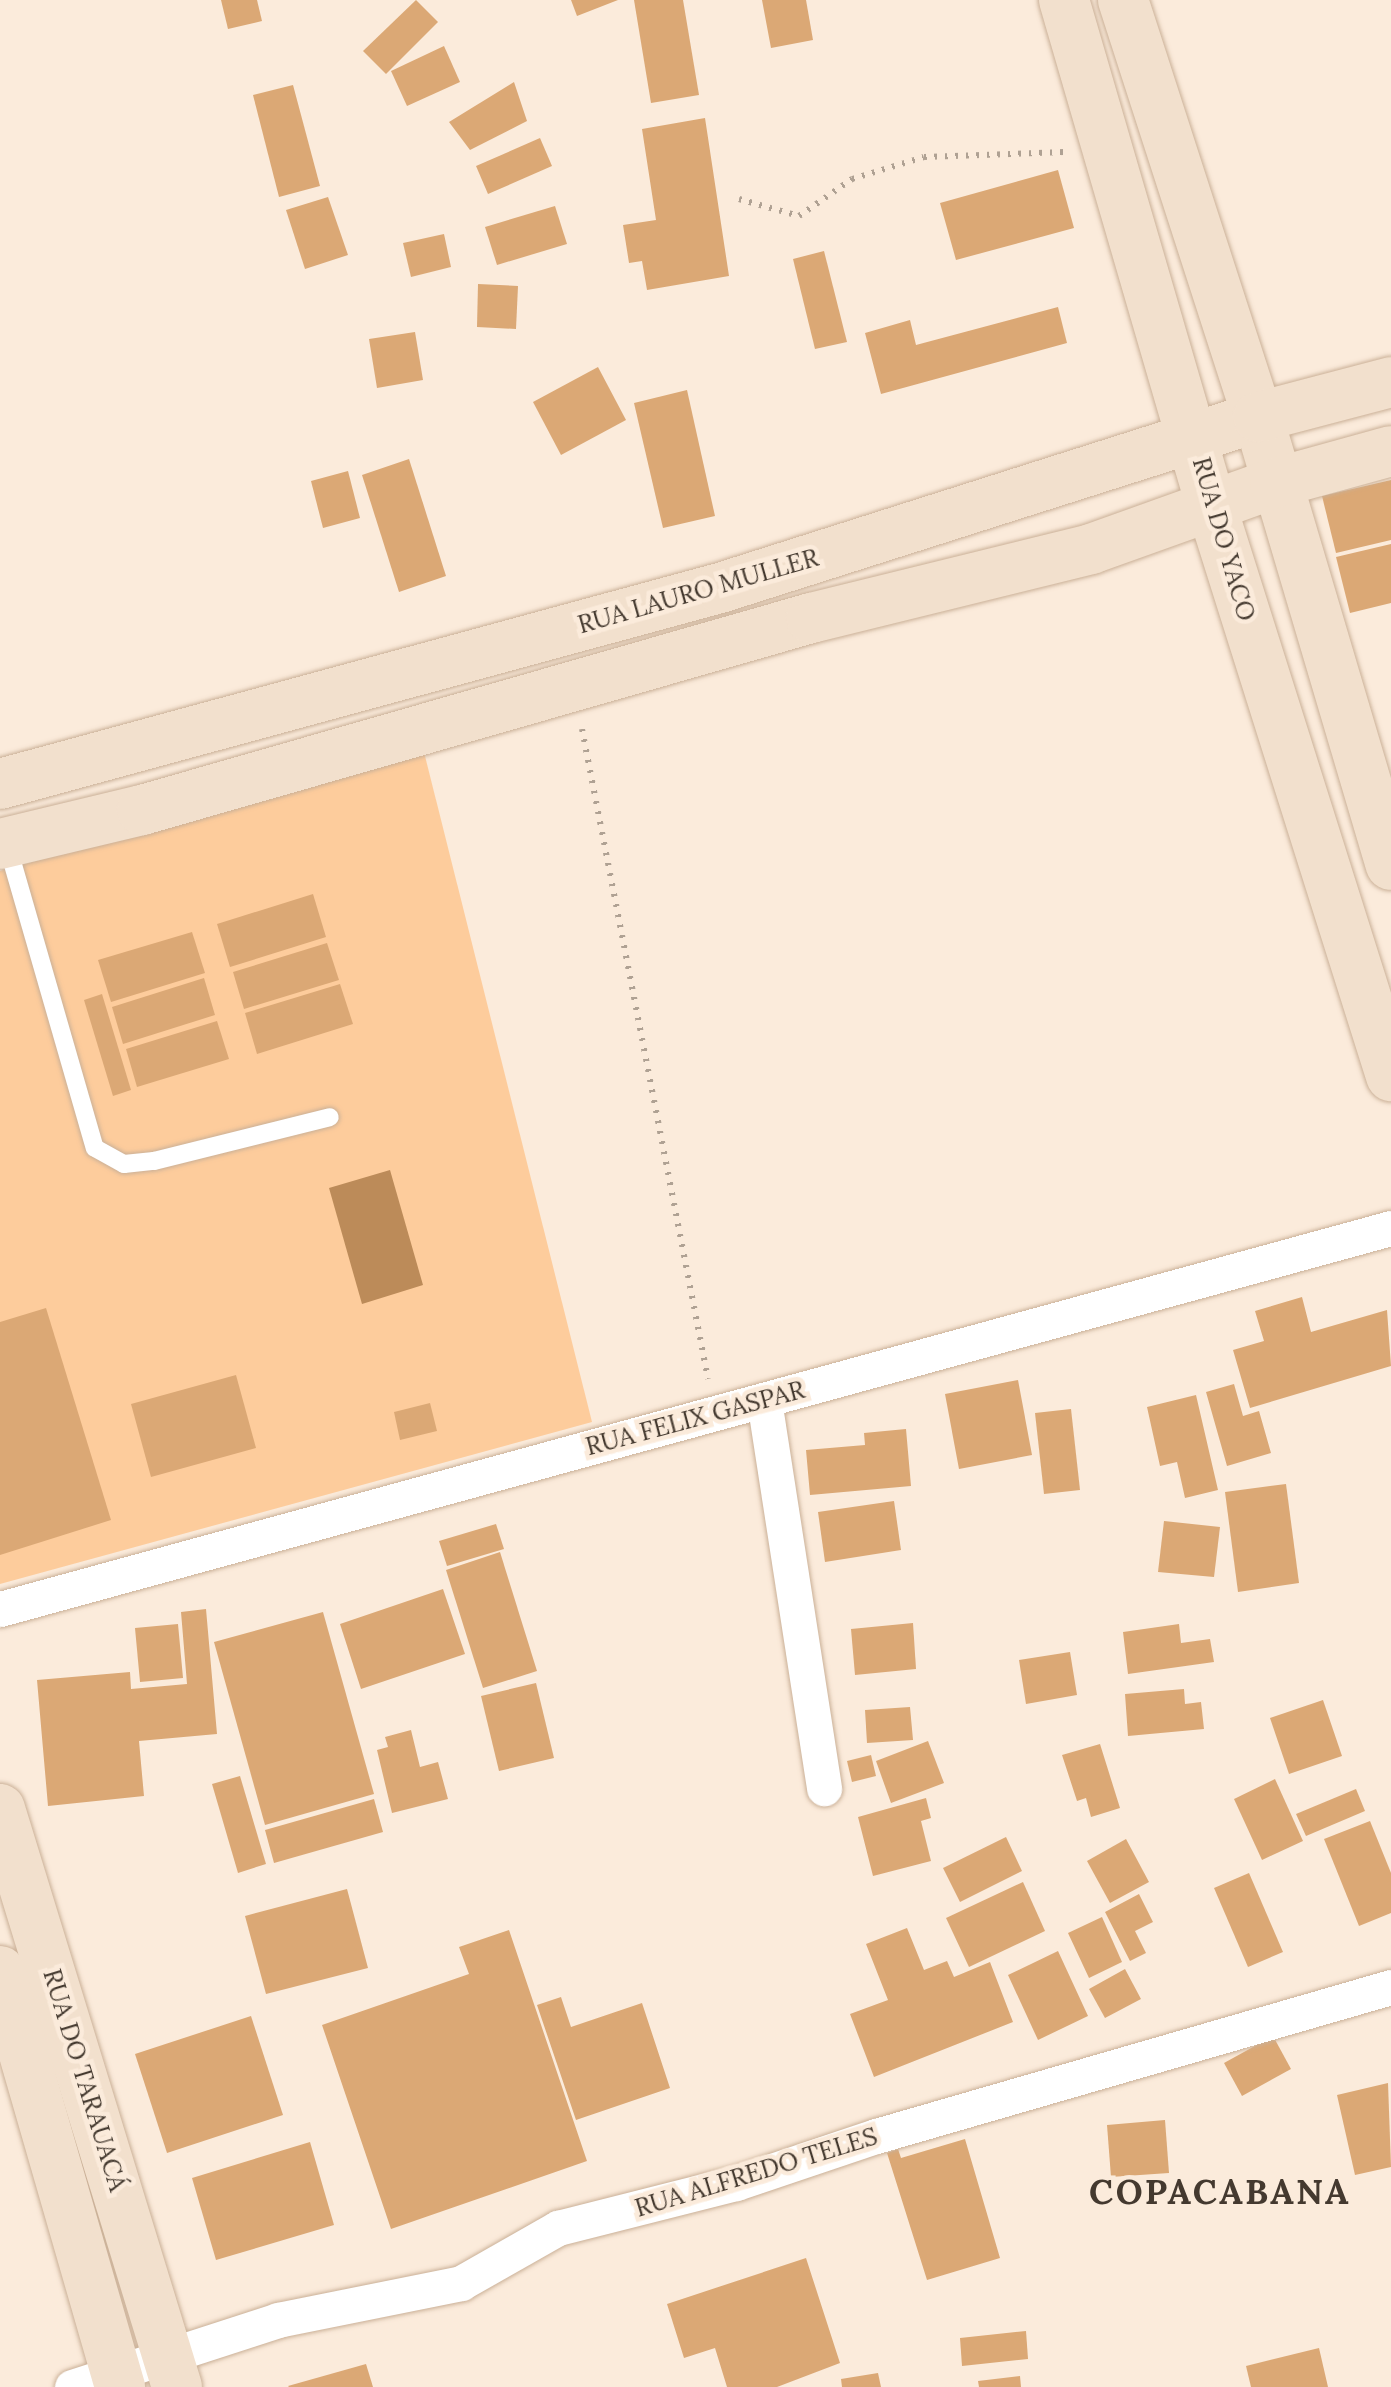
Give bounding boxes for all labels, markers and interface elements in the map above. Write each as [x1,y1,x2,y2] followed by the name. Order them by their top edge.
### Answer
[1186,454,1262,624] street label: RUA DO YACO
[574,542,822,640] street label: RUA LAURO MULLER
[582,1374,808,1462] street label: RUA FELIX GASPAR
[37,1965,133,2195] street label: RUA DO TARAUACÁ
[631,2121,881,2223] street label: RUA ALFREDO TELES
[1089,2171,1351,2213] district label: COPACABANA

